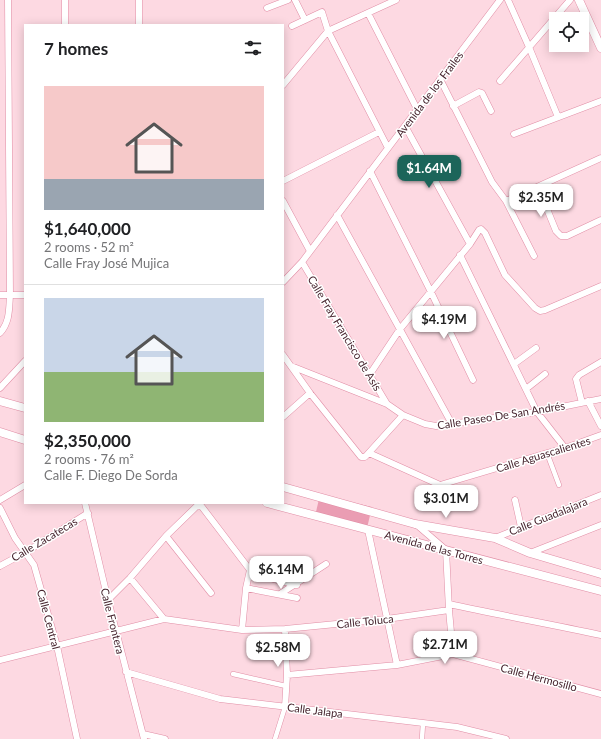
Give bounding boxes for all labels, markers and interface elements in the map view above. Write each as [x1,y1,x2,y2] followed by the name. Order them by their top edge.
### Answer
[549,12,589,52] map controls
[549,12,589,52] button: locate
[242,37,264,59] icon: filters
[44,38,108,59] text: 7 homes
[393,48,466,139] street label: Avenida de los Frailes
[118,112,190,184] icon: home
[396,155,462,189] pin: $1.64M
[406,160,452,176] text: $1.64M
[508,184,574,218] pin: $2.35M
[518,189,564,205] text: $2.35M
[44,218,131,239] text: $1,640,000
[44,239,134,255] text: 2 rooms · 52 m²
[44,255,169,271] text: Calle Fray José Mujica
[305,273,385,393] street label: Calle Fray Francisco de Asís
[411,306,477,340] pin: $4.19M
[421,311,467,327] text: $4.19M
[118,324,190,396] icon: home
[436,398,566,432] street label: Calle Paseo De San Andrés
[44,430,131,451] text: $2,350,000
[494,433,592,475] street label: Calle Aguascalientes
[44,451,134,467] text: 2 rooms · 76 m²
[44,467,178,483] text: Calle F. Diego De Sorda
[413,485,479,519] pin: $3.01M
[423,490,469,506] text: $3.01M
[507,494,589,538] street label: Calle Guadalajara
[9,514,79,564] street label: Calle Zacatecas
[383,528,485,566] street label: Avenida de las Torres
[248,556,314,590] pin: $6.14M
[258,561,304,577] text: $6.14M
[99,587,127,655] street label: Calle Frontera
[35,588,63,650] street label: Calle Central
[336,612,394,630] street label: Calle Toluca
[412,631,478,665] pin: $2.71M
[245,634,311,668] pin: $2.58M
[422,636,468,652] text: $2.71M
[255,639,301,655] text: $2.58M
[499,661,579,693] street label: Calle Hermosillo
[286,700,344,720] street label: Calle Jalapa

